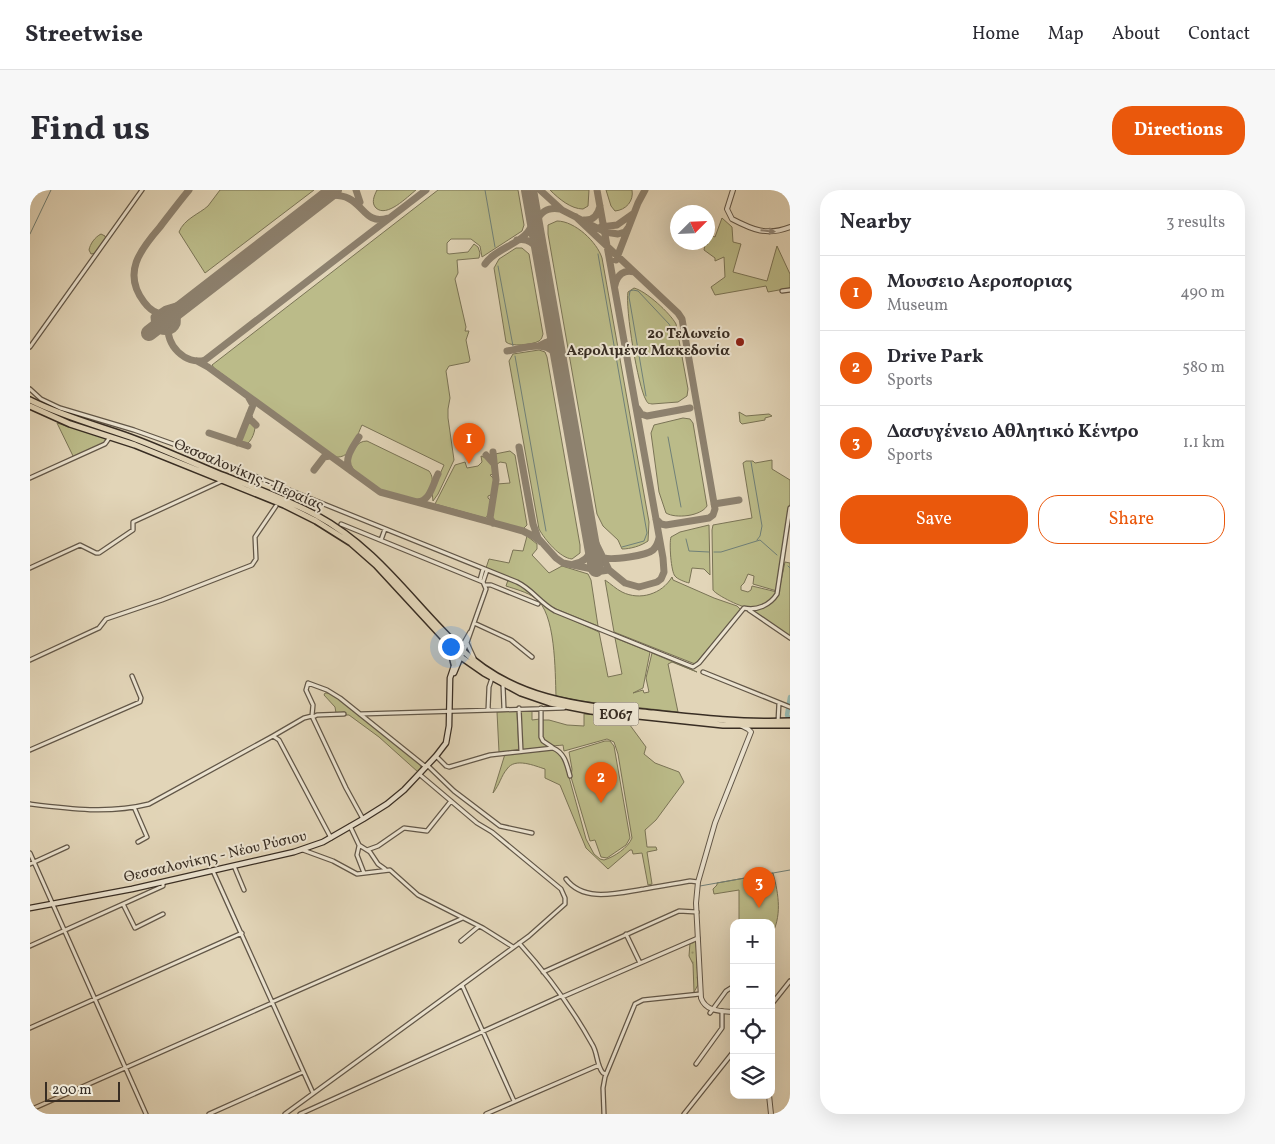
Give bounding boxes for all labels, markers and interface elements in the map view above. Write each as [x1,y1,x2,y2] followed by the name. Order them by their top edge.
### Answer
[25,18,143,52] text: Streetwise
[972,22,1020,47] text: Home
[1048,22,1084,47] text: Map
[1112,22,1160,47] text: About
[1188,22,1250,47] text: Contact
[30,106,150,154] text: Find us
[1112,106,1245,155] button: Directions
[670,205,715,250] north arrow
[840,208,911,237] text: Nearby
[1166,212,1225,234] text: 3 results
[760,227,776,235] one-way arrow
[887,269,1072,295] text: Μουσειο Αεροποριας
[853,282,859,304] text: 1
[1180,282,1225,304] text: 490 m
[887,295,948,317] text: Museum
[567,324,730,362] place label: 2ο Τελωνείο Αερολιμένα Μακεδονία
[734,336,746,348] marker: 2ο Τελωνείο Αερολιμένα Μακεδονία
[887,344,984,370] text: Drive Park
[852,357,860,379] text: 2
[1182,357,1225,379] text: 580 m
[887,370,933,392] text: Sports
[887,419,1139,445] text: Δασυγένειο Αθλητικό Κέντρο
[453,423,485,464] pin: 1
[852,432,860,454] text: 3
[1183,432,1225,454] text: 1.1 km
[170,434,327,517] street label: Θεσσαλονίκης - Περαίας
[887,445,933,467] text: Sports
[840,495,1028,544] button: Save
[1038,495,1225,544] button: Share
[438,634,464,660] your location
[594,702,638,726] road number: ΕΟ67
[585,762,617,803] pin: 2
[122,826,309,889] street label: Θεσσαλονίκης - Νέου Ρύσιου
[743,867,775,908] pin: 3
[730,919,775,1099] map controls
[730,919,775,964] button: +
[730,964,775,1009] button: −
[730,1009,775,1054] button: locate
[730,1054,775,1099] button: layers
[45,1079,120,1102] scale bar
[52,1081,92,1100] text: 200 m

